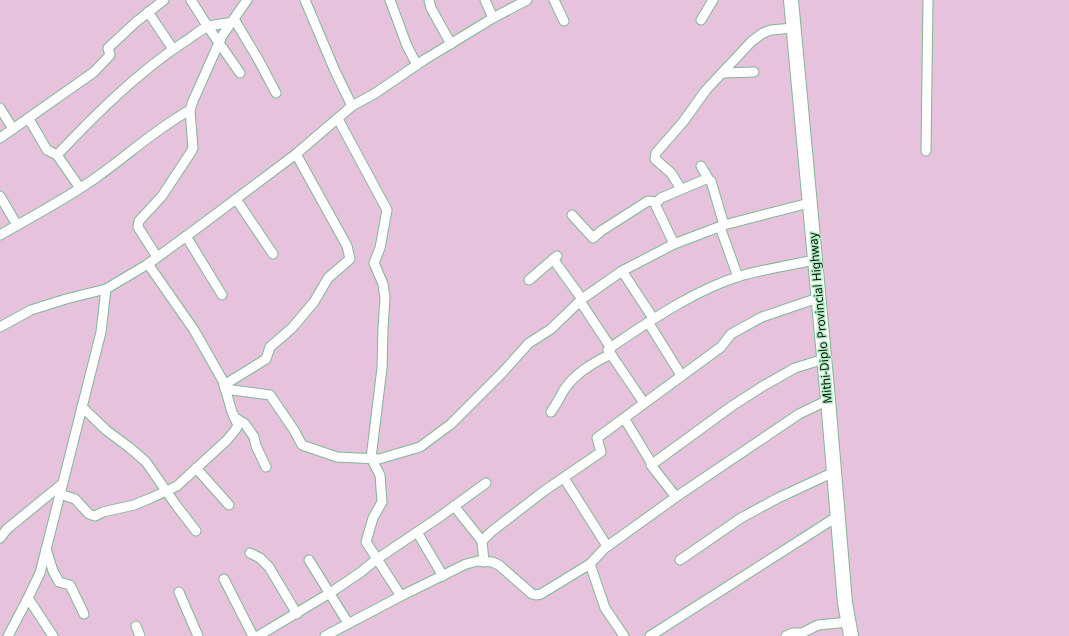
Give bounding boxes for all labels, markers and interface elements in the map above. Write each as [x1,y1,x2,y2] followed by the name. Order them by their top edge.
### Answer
[804,231,836,404] street label: Mithi-Diplo Provincial Highway

